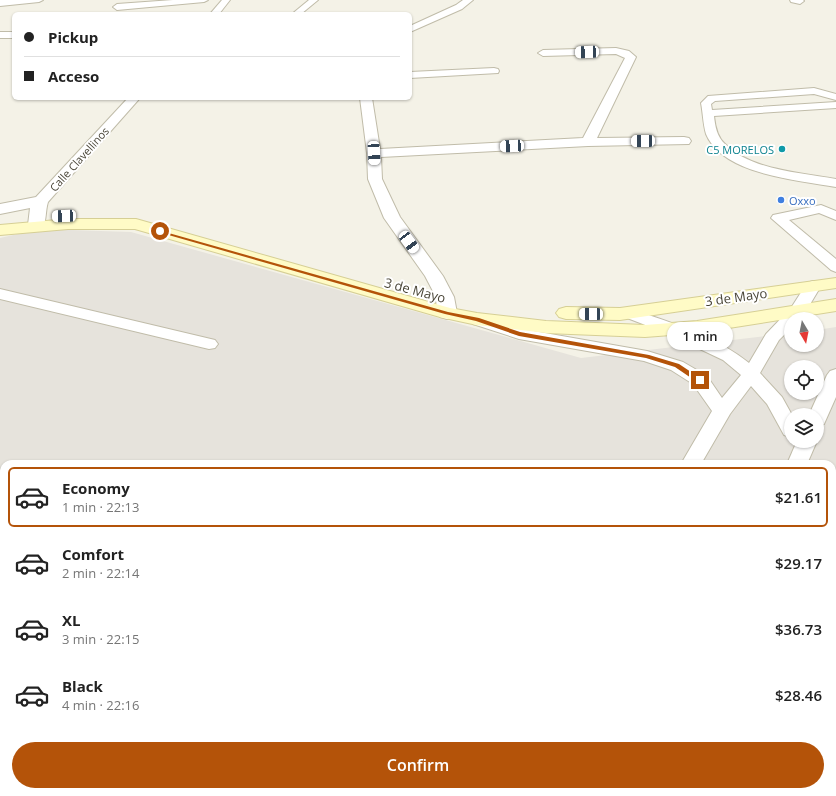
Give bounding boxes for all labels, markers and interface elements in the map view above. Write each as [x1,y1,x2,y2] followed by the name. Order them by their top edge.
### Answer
[48,27,98,47] text: Pickup
[575,46,599,58] car
[48,66,99,86] text: Acceso
[46,123,112,195] street label: Calle Clavellinos
[631,135,655,147] car
[500,139,524,153] car
[367,141,381,165] car
[706,142,774,157] place label: C5 MORELOS
[777,144,787,154] marker: C5 MORELOS
[789,193,816,208] place label: Oxxo
[776,195,786,205] marker: Oxxo
[52,210,76,222] car
[151,222,169,240] route start
[397,229,421,255] car
[382,273,448,307] street label: 3 de Mayo
[704,284,768,310] street label: 3 de Mayo
[579,308,603,320] car
[784,312,824,352] north arrow
[784,312,824,448] map controls
[667,322,733,350] callout: 1 min
[682,327,718,345] text: 1 min
[784,360,824,400] button: locate
[691,371,709,389] route end
[784,408,824,448] button: layers
[62,478,130,498] text: Economy
[14,479,50,515] icon: car
[775,487,822,507] text: $21.61
[62,498,139,516] text: 1 min · 22:13
[62,544,124,564] text: Comfort
[14,545,50,581] icon: car
[775,553,822,573] text: $29.17
[62,564,139,582] text: 2 min · 22:14
[62,610,80,630] text: XL
[14,611,50,647] icon: car
[775,619,822,639] text: $36.73
[62,630,139,648] text: 3 min · 22:15
[62,676,103,696] text: Black
[14,677,50,713] icon: car
[775,685,822,705] text: $28.46
[62,696,139,714] text: 4 min · 22:16
[12,742,824,788] button: Confirm

